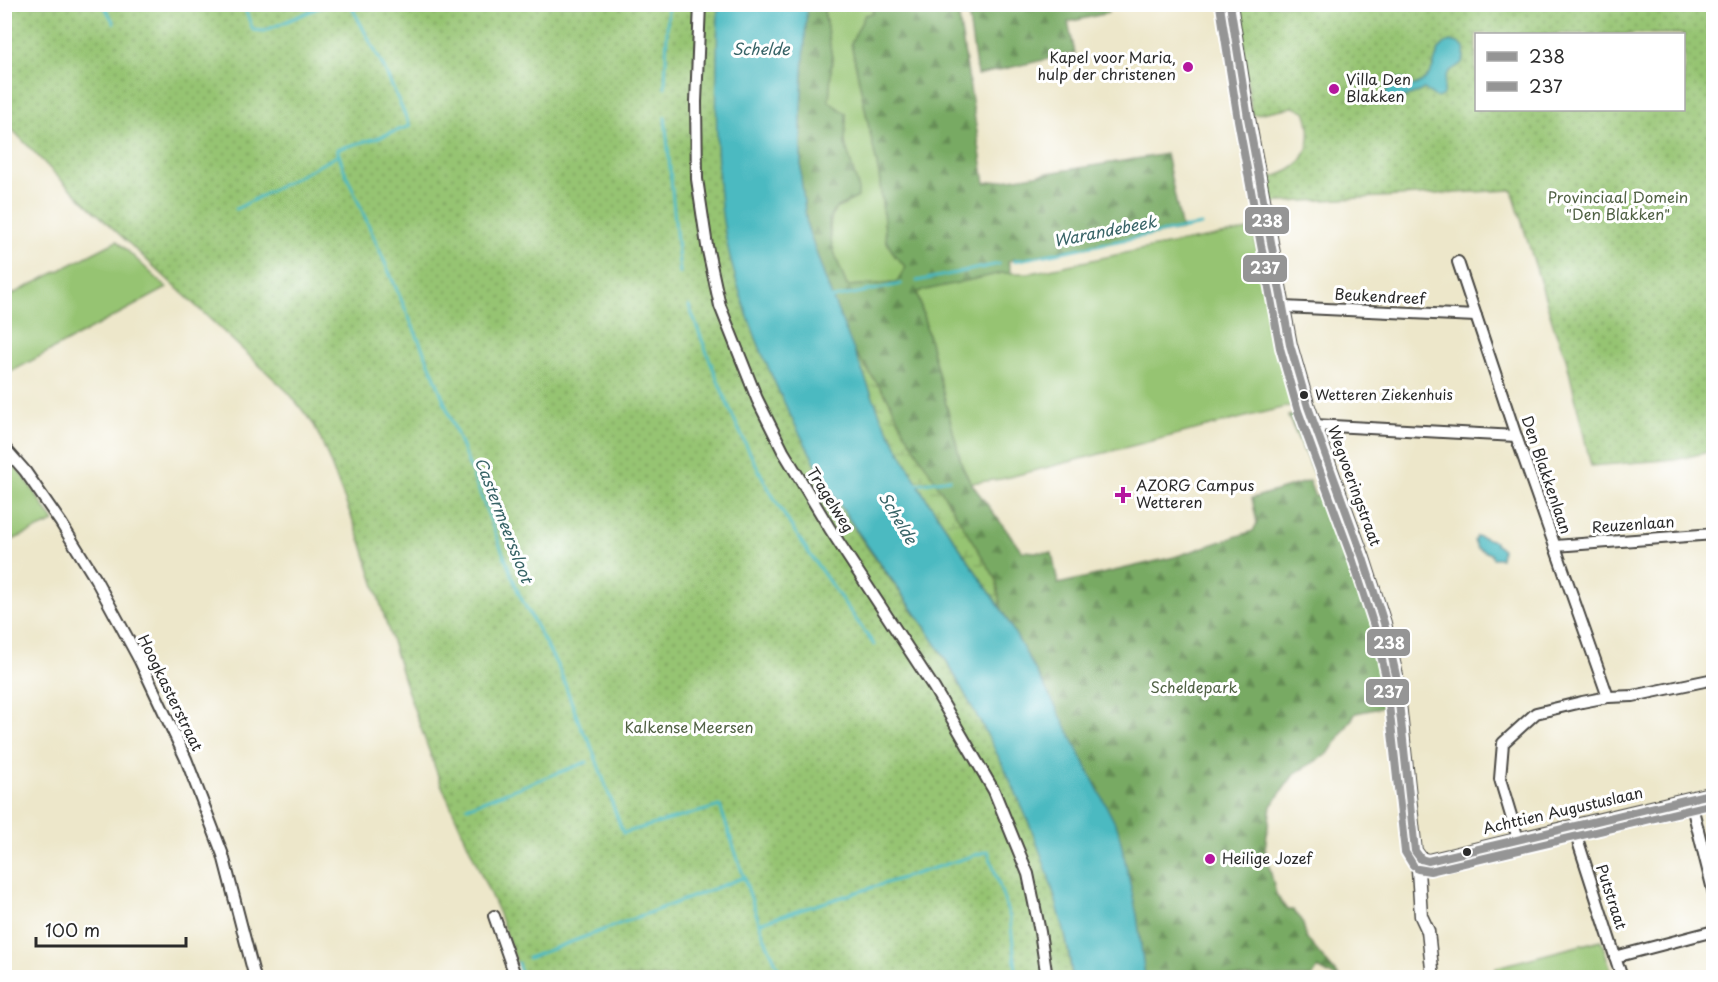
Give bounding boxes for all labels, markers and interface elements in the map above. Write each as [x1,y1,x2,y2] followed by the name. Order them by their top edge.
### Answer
[1475,33,1685,111] legend
[732,36,791,60] water label: Schelde
[1529,42,1565,69] text: 238
[1037,45,1176,85] place label: Kapel voor Maria, hulp der christenen
[1181,60,1195,74] marker: Kapel voor Maria, hulp der christenen
[1346,67,1411,107] place label: Villa Den Blakken
[1529,72,1563,99] text: 237
[1327,82,1341,96] marker: Villa Den Blakken
[1548,185,1688,225] park label: Provinciaal Domein "Den Blakken"
[1244,206,1290,235] line badge: 238
[1051,208,1159,252] water label: Warandebeek
[1251,208,1283,232] text: 238
[1242,254,1288,283] line badge: 237
[1250,255,1281,279] text: 237
[1334,282,1427,309] street label: Beukendreef
[1315,384,1453,405] place label: Wetteren Ziekenhuis
[1298,389,1310,401] marker: Wetteren Ziekenhuis
[1516,412,1578,537] street label: Den Blakkenlaan
[1323,422,1388,549] street label: Wegvoeringstraat
[470,453,541,588] water label: Castermeerssloot
[802,462,861,536] street label: Tragelweg
[1136,473,1254,513] place label: AZORG Campus Wetteren
[1114,486,1132,504] marker: AZORG Campus Wetteren
[874,487,925,549] water label: Schelde
[1591,509,1675,538] street label: Reuzenlaan
[1366,628,1411,657] line badge: 238
[133,630,210,755] street label: Hoogkasterstraat
[1373,630,1405,654] text: 238
[1150,675,1238,698] park label: Scheldepark
[1365,678,1410,706] line badge: 237
[1373,679,1404,703] text: 237
[624,715,754,738] park label: Kalkense Meersen
[1480,780,1645,839] street label: Achttien Augustuslaan
[1222,846,1314,869] place label: Heilige Jozef
[1461,846,1473,858] unlabelled marker
[1203,852,1217,866] marker: Heilige Jozef
[1591,861,1634,932] street label: Putstraat
[36,910,186,948] scale bar
[45,916,100,943] text: 100 m

